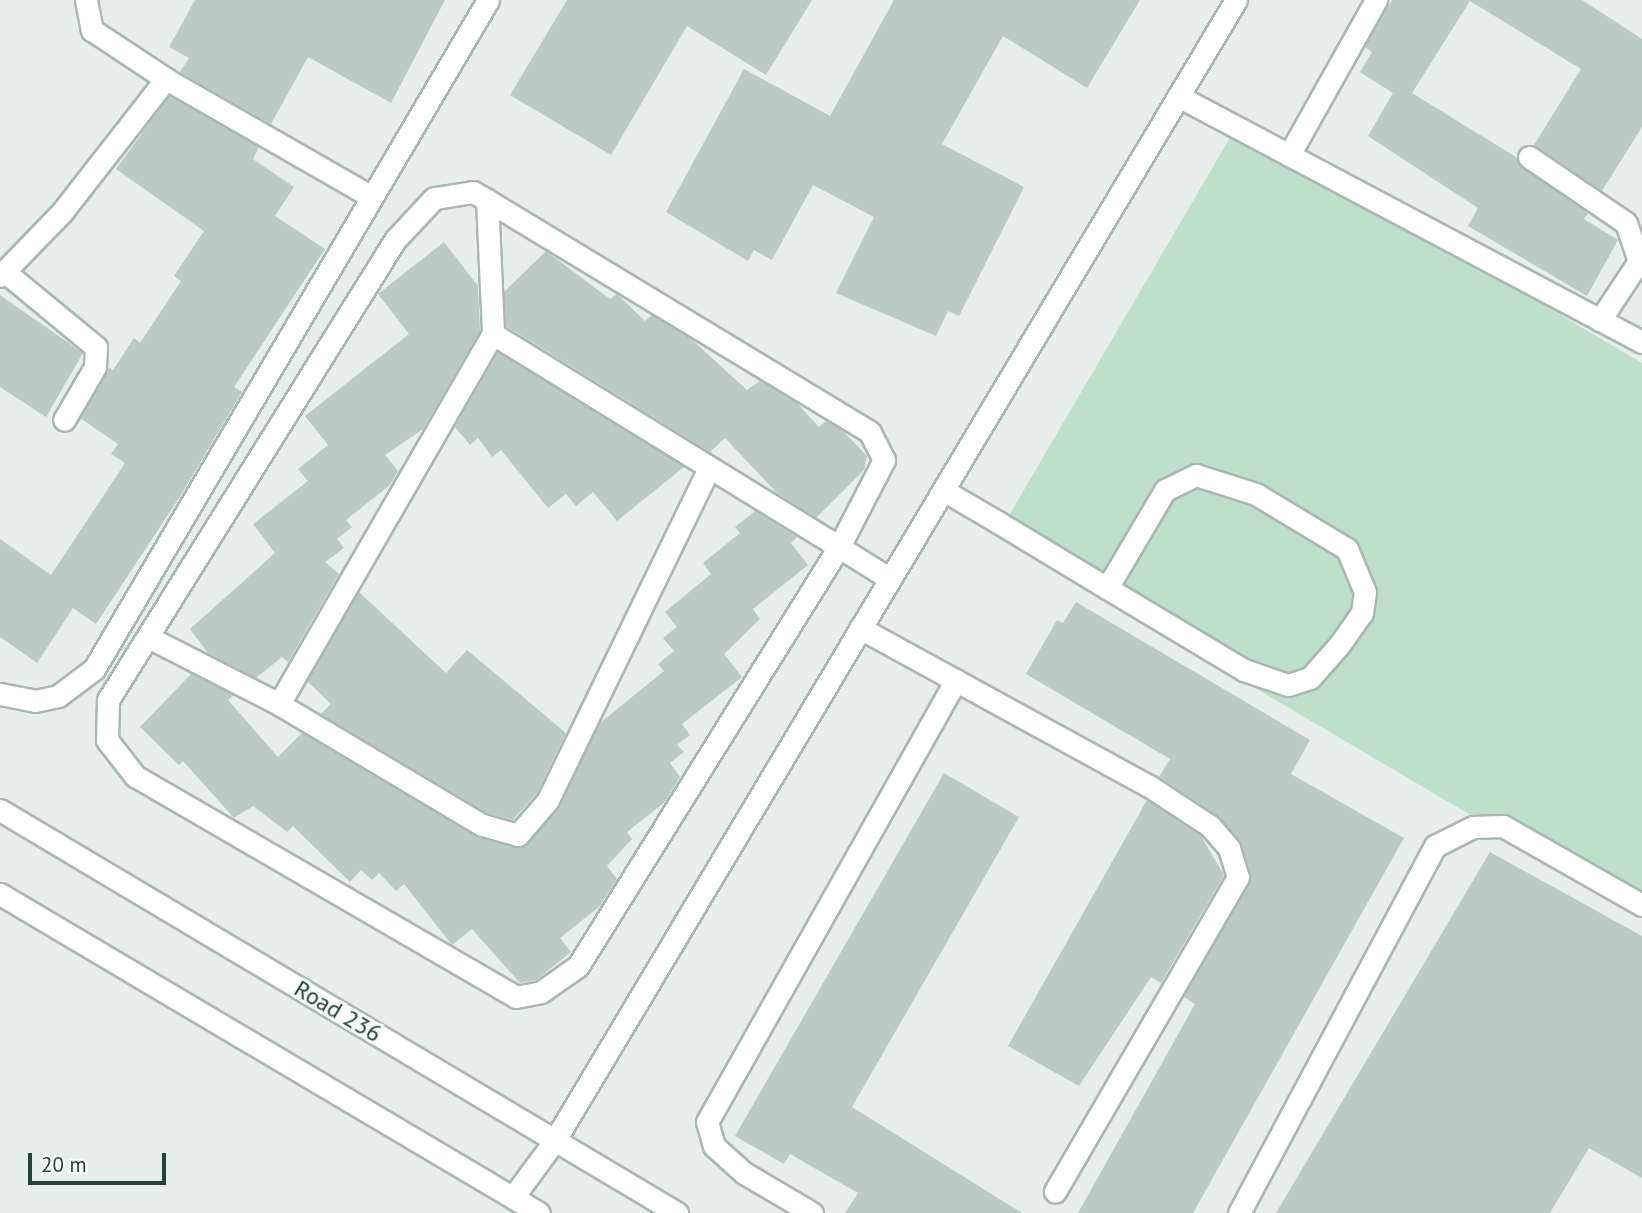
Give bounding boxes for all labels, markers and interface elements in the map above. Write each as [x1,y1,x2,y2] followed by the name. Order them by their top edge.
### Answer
[289,974,387,1048] street label: Road 236
[32,1140,170,1184] scale bar
[41,1151,87,1178] text: 20 m

